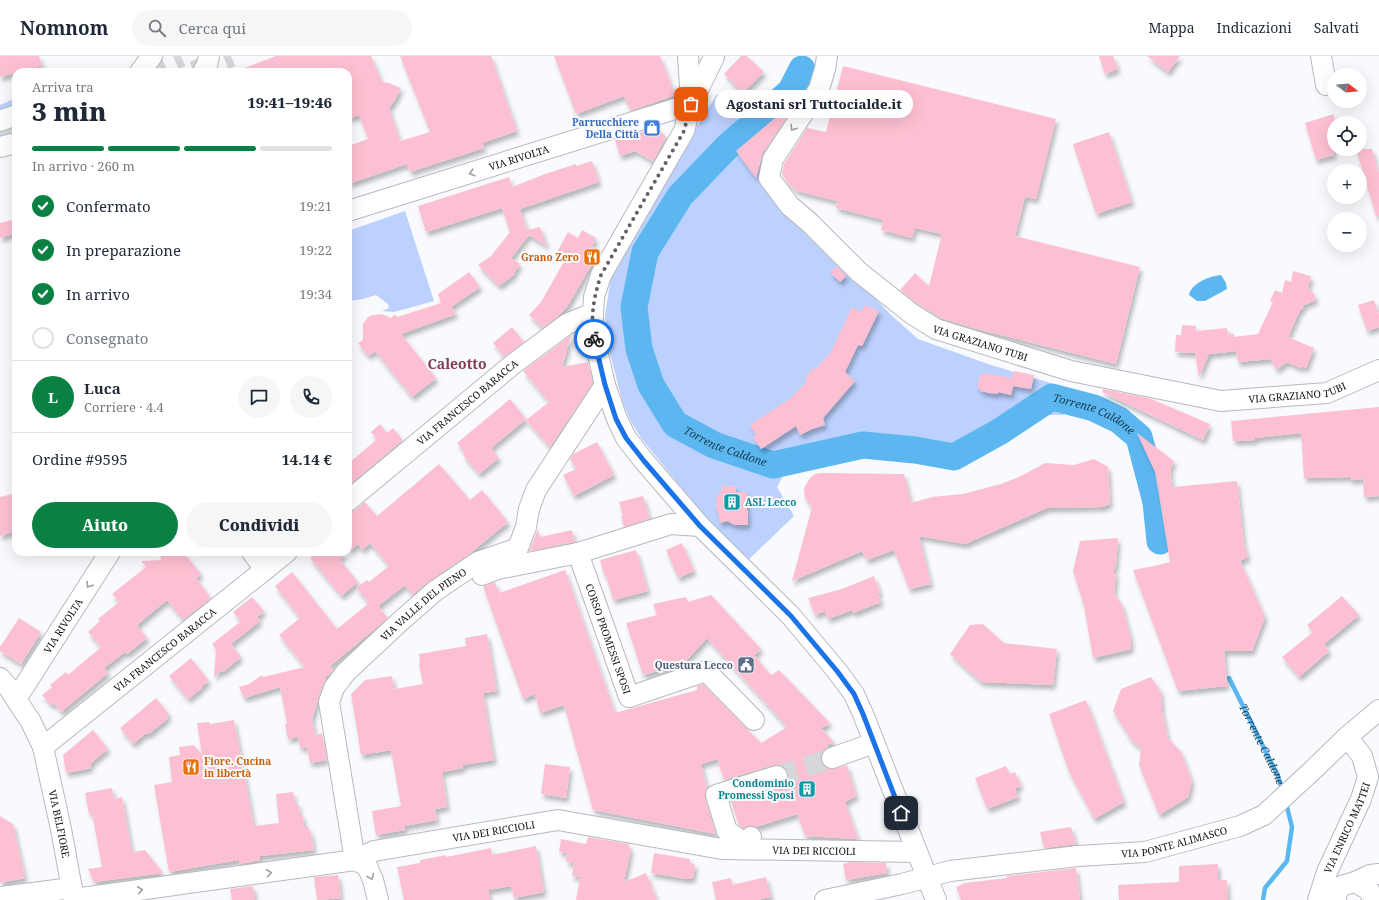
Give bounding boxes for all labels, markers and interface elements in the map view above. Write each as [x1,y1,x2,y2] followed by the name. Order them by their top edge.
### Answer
[132,10,412,46] search box
[20,15,108,41] text: Nomnom
[146,17,168,39] icon: search
[178,18,246,38] text: Cerca qui
[1148,18,1195,37] text: Mappa
[1217,18,1292,37] text: Indicazioni
[1314,18,1359,37] text: Salvati
[1327,68,1367,108] north arrow
[1327,68,1367,252] map controls
[32,78,94,96] text: Arriva tra
[674,87,708,121] pin
[715,90,913,118] callout: Agostani srl Tuttocialde.it
[247,92,332,112] text: 19:41–19:46
[32,93,107,129] text: 3 min
[680,93,702,115] icon: bag
[726,95,902,113] text: Agostani srl Tuttocialde.it
[572,115,639,141] place label: Parrucchiere Della Città
[1327,116,1367,156] button: locate
[642,118,662,138] shop icon: Parrucchiere Della Città
[790,124,798,131] one-way arrow
[487,141,552,174] street label: VIA RIVOLTA
[32,157,135,175] text: In arrivo · 260 m
[1327,164,1367,204] button: +
[468,168,475,177] one-way arrow
[32,195,54,217] icon: check
[66,196,151,216] text: Confermato
[299,197,332,215] text: 19:21
[1327,212,1367,252] button: −
[32,239,54,261] icon: check
[66,240,181,260] text: In preparazione
[299,241,332,259] text: 19:22
[582,247,602,267] restaurant icon: Grano Zero
[521,250,579,264] place label: Grano Zero
[32,283,54,305] icon: check
[66,284,130,304] text: In arrivo
[299,285,332,303] text: 19:34
[574,319,614,359] courier
[931,321,1030,364] street label: VIA GRAZIANO TUBI
[66,328,148,348] text: Consegnato
[583,328,605,350] icon: bike
[427,354,487,373] district label: Caleotto
[414,355,521,448] street label: VIA FRANCESCO BARACCA
[238,376,280,418] button: chat
[290,376,332,418] button: phone
[84,378,121,398] text: Luca
[1248,378,1348,406] street label: VIA GRAZIANO TUBI
[48,387,58,407] text: L
[1052,390,1139,438] water label: Torrente Caldone
[84,398,164,416] text: Corriere · 4.4
[681,422,769,470] water label: Torrente Caldone
[32,449,128,469] text: Ordine #9595
[281,449,332,469] text: 14.14 €
[722,492,742,512] building icon: ASL Lecco
[745,495,796,509] place label: ASL Lecco
[32,502,178,548] button: Aiuto
[186,502,332,548] button: Condividi
[377,565,469,644] street label: VIA VALLE DEL PIENO
[86,581,93,588] one-way arrow
[582,582,635,696] street label: CORSO PROMESSI SPOSI
[40,595,86,656] street label: VIA RIVOLTA
[111,604,220,695] street label: VIA FRANCESCO BARACCA
[736,655,756,675] public building icon: Questura Lecco
[655,658,733,672] place label: Questura Lecco
[1236,701,1288,787] water label: Torrente Caldone
[204,754,271,780] place label: Fiore. Cucina in libertà
[181,757,201,777] restaurant icon: Fiore. Cucina in libertà
[718,776,794,802] place label: Condominio Promessi Sposi
[797,779,817,799] building icon: Condominio Promessi Sposi
[1320,780,1373,876] street label: VIA ENRICO MATTEI
[46,788,73,859] street label: VIA BELFIORE
[884,796,918,830] pin
[890,802,912,824] icon: home
[451,817,536,845] street label: VIA DEI RICCIOLI
[1121,823,1229,860] street label: VIA PONTE ALIMASCO
[772,843,856,858] street label: VIA DEI RICCIOLI
[266,869,272,878] one-way arrow
[367,873,375,880] one-way arrow
[137,886,144,895] one-way arrow

